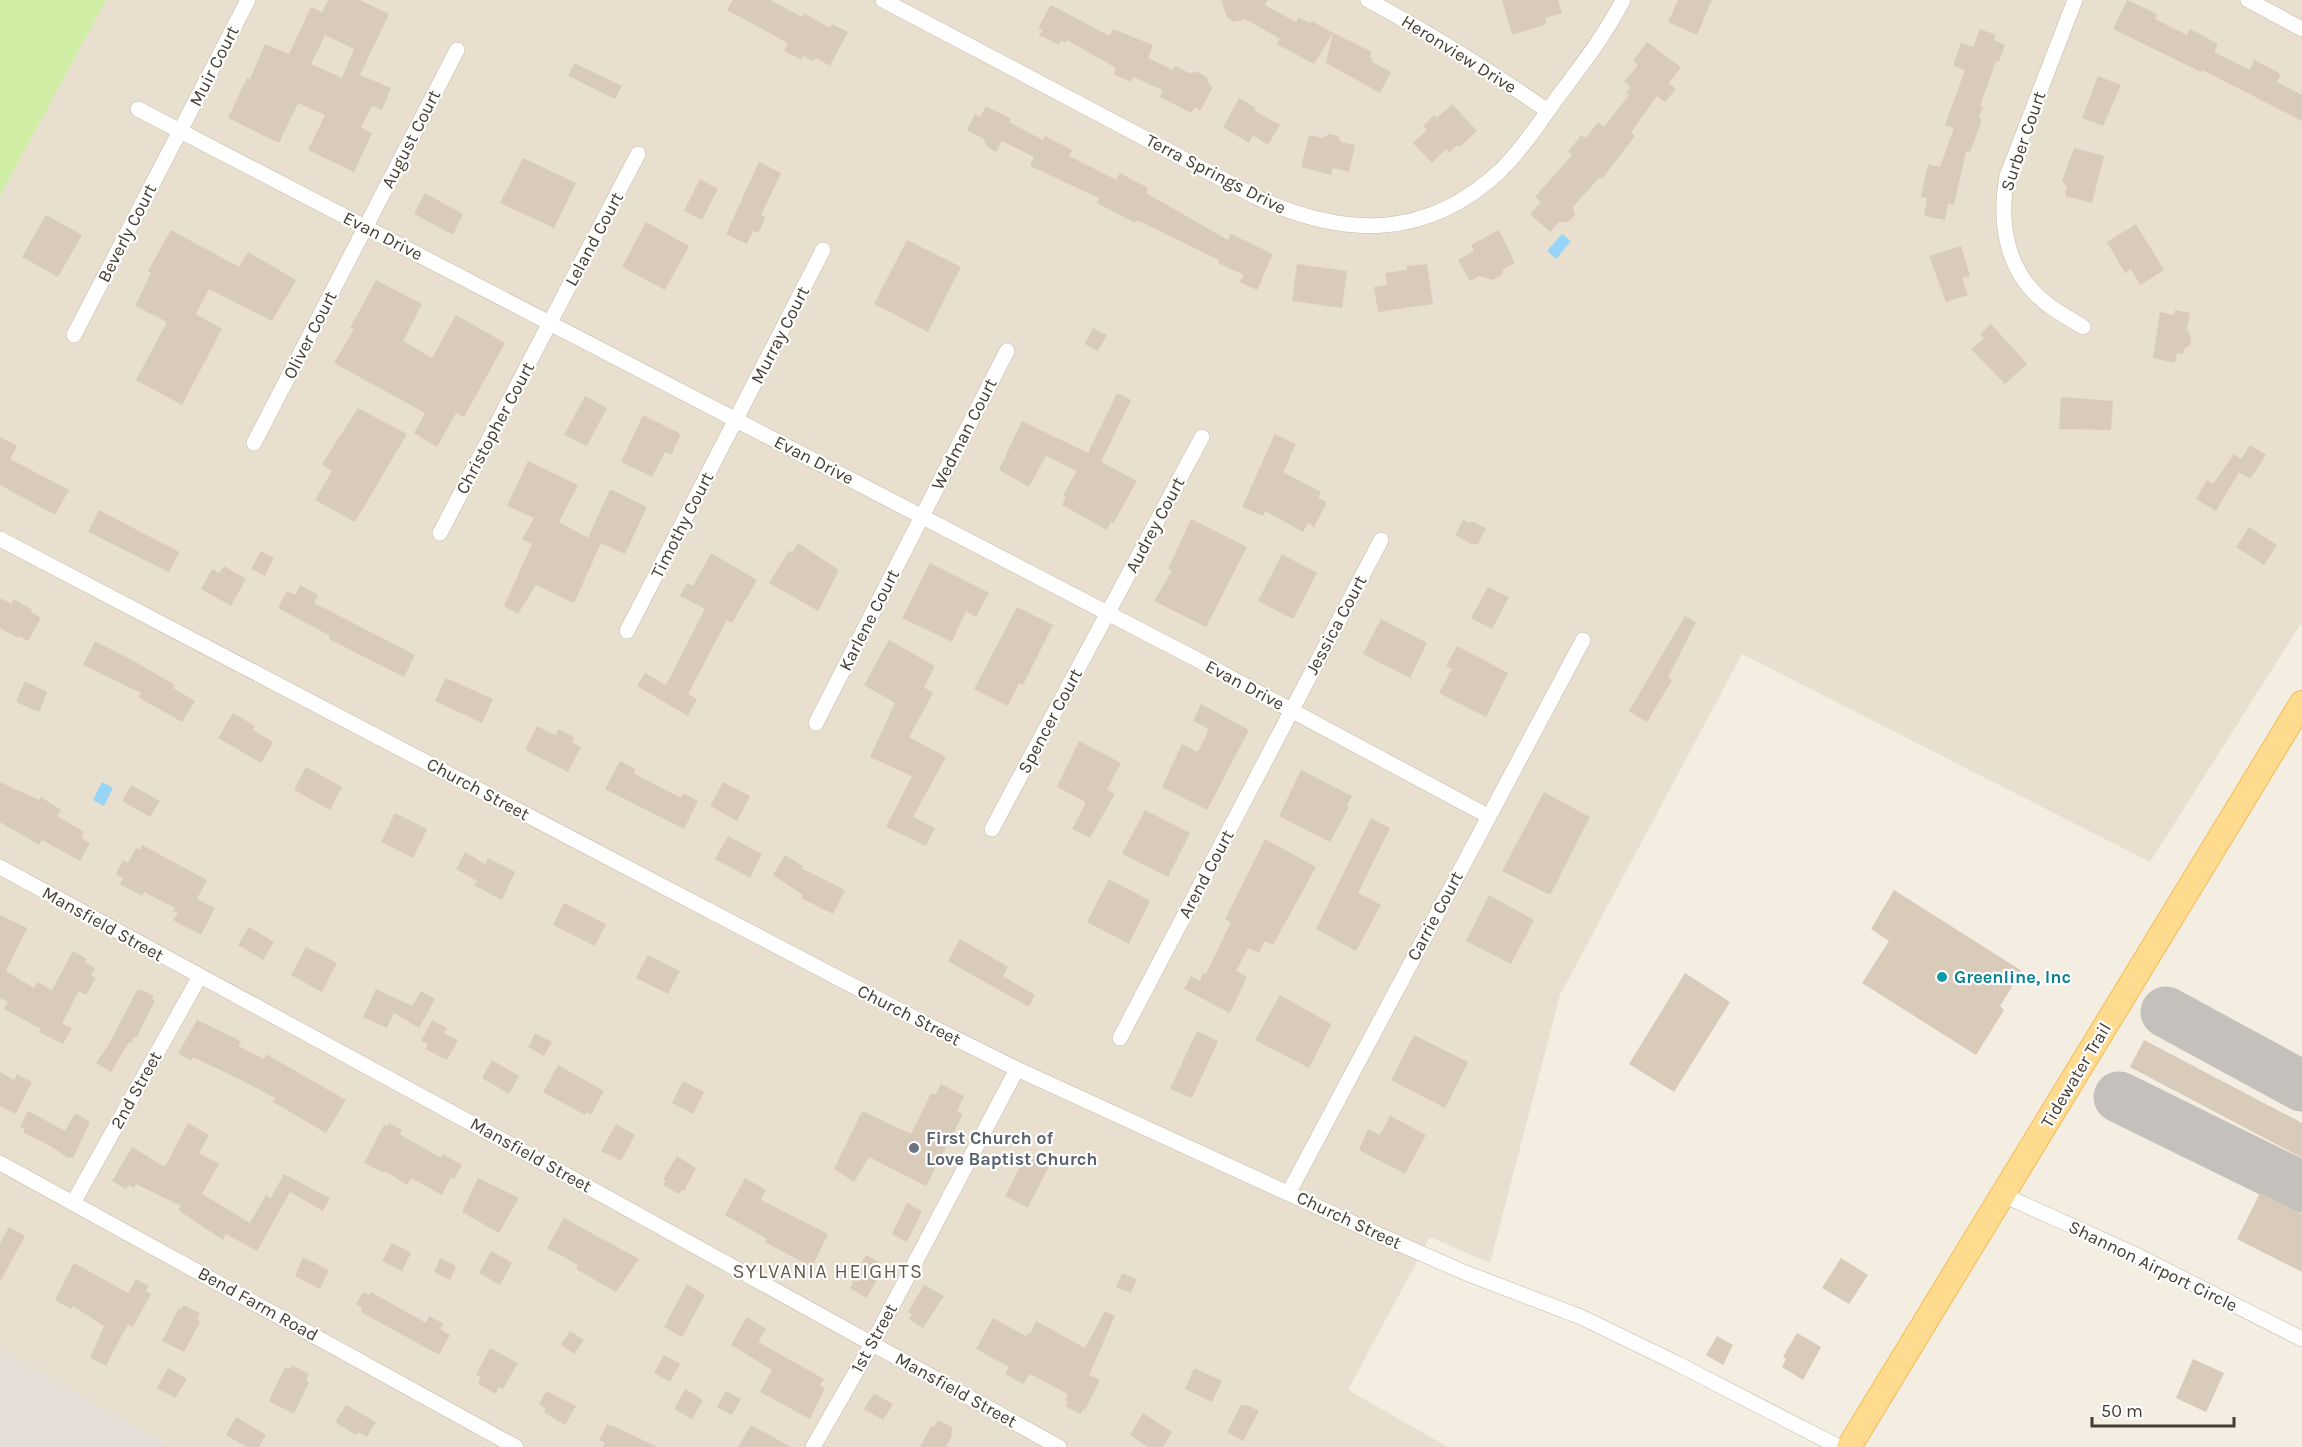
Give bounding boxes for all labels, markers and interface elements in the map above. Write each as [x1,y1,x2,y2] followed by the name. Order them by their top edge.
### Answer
[1397,10,1521,98] street label: Heronview Drive
[184,22,244,110] street label: Muir Court
[377,86,445,192] street label: August Court
[1996,88,2050,194] street label: Surber Court
[1142,129,1290,219] street label: Terra Springs Drive
[93,180,161,286] street label: Beverly Court
[560,188,628,290] street label: Leland Court
[340,207,426,265] street label: Evan Drive
[746,282,814,388] street label: Murray Court
[278,287,342,383] street label: Oliver Court
[451,358,539,498] street label: Christopher Court
[926,374,1002,494] street label: Wedman Court
[771,431,857,489] street label: Evan Drive
[646,468,718,582] street label: Timothy Court
[1121,473,1190,577] street label: Audrey Court
[834,565,904,674] street label: Karlene Court
[1301,571,1371,678] street label: Jessica Court
[1202,655,1288,715] street label: Evan Drive
[1013,664,1087,777] street label: Spencer Court
[423,753,533,825] street label: Church Street
[1174,826,1239,922] street label: Arend Court
[1402,867,1468,964] street label: Carrie Court
[38,881,168,967] street label: Mansfield Street
[1954,966,2071,988] place label: Greenline, Inc
[1935,970,1949,984] marker: Greenline, Inc
[854,980,965,1051] street label: Church Street
[2036,1019,2116,1131] street label: Tidewater Trail
[106,1047,166,1133] street label: 2nd Street
[466,1112,596,1198] street label: Mansfield Street
[926,1127,1098,1170] place label: First Church of Love Baptist Church
[907,1141,921,1155] marker: First Church of Love Baptist Church
[1293,1186,1405,1254] street label: Church Street
[2065,1216,2241,1316] street label: Shannon Airport Circle
[732,1260,924,1283] district label: SYLVANIA HEIGHTS
[194,1262,322,1346] street label: Bend Farm Road
[846,1299,902,1377] street label: 1st Street
[891,1347,1021,1433] street label: Mansfield Street
[2092,1390,2234,1428] scale bar
[2101,1400,2143,1422] text: 50 m

